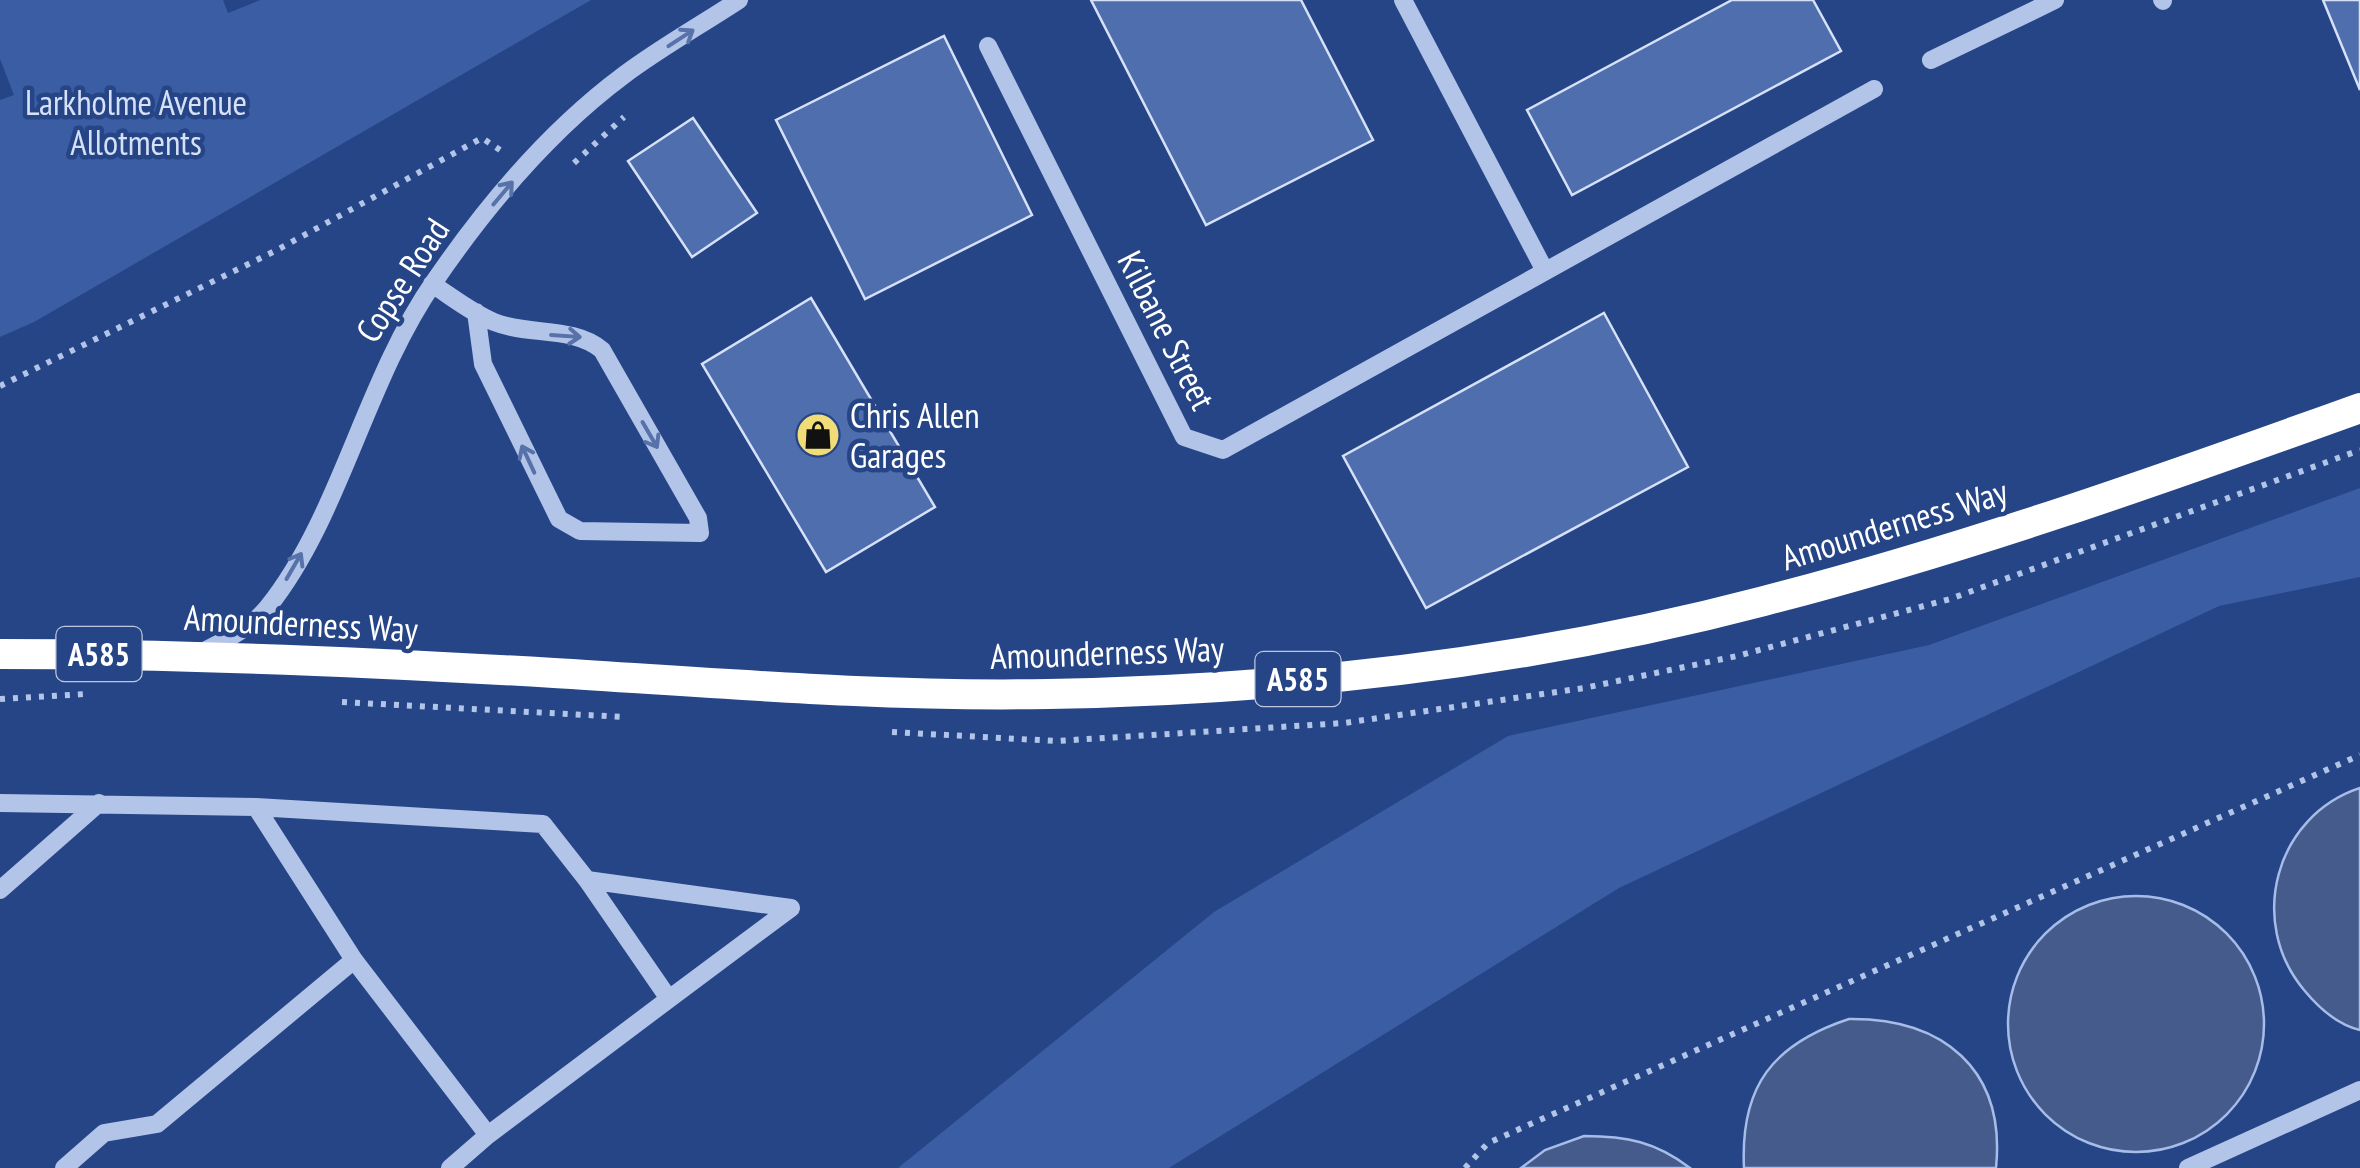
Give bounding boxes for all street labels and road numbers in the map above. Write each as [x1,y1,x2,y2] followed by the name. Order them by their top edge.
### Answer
[345,209,459,351] street label: Copse Road
[1107,243,1227,417] street label: Kilbane Street
[1775,468,2013,580] street label: Amounderness Way
[183,594,420,652] street label: Amounderness Way
[989,625,1226,679] street label: Amounderness Way
[56,627,142,681] road number: A585
[1256,652,1340,706] road number: A585

